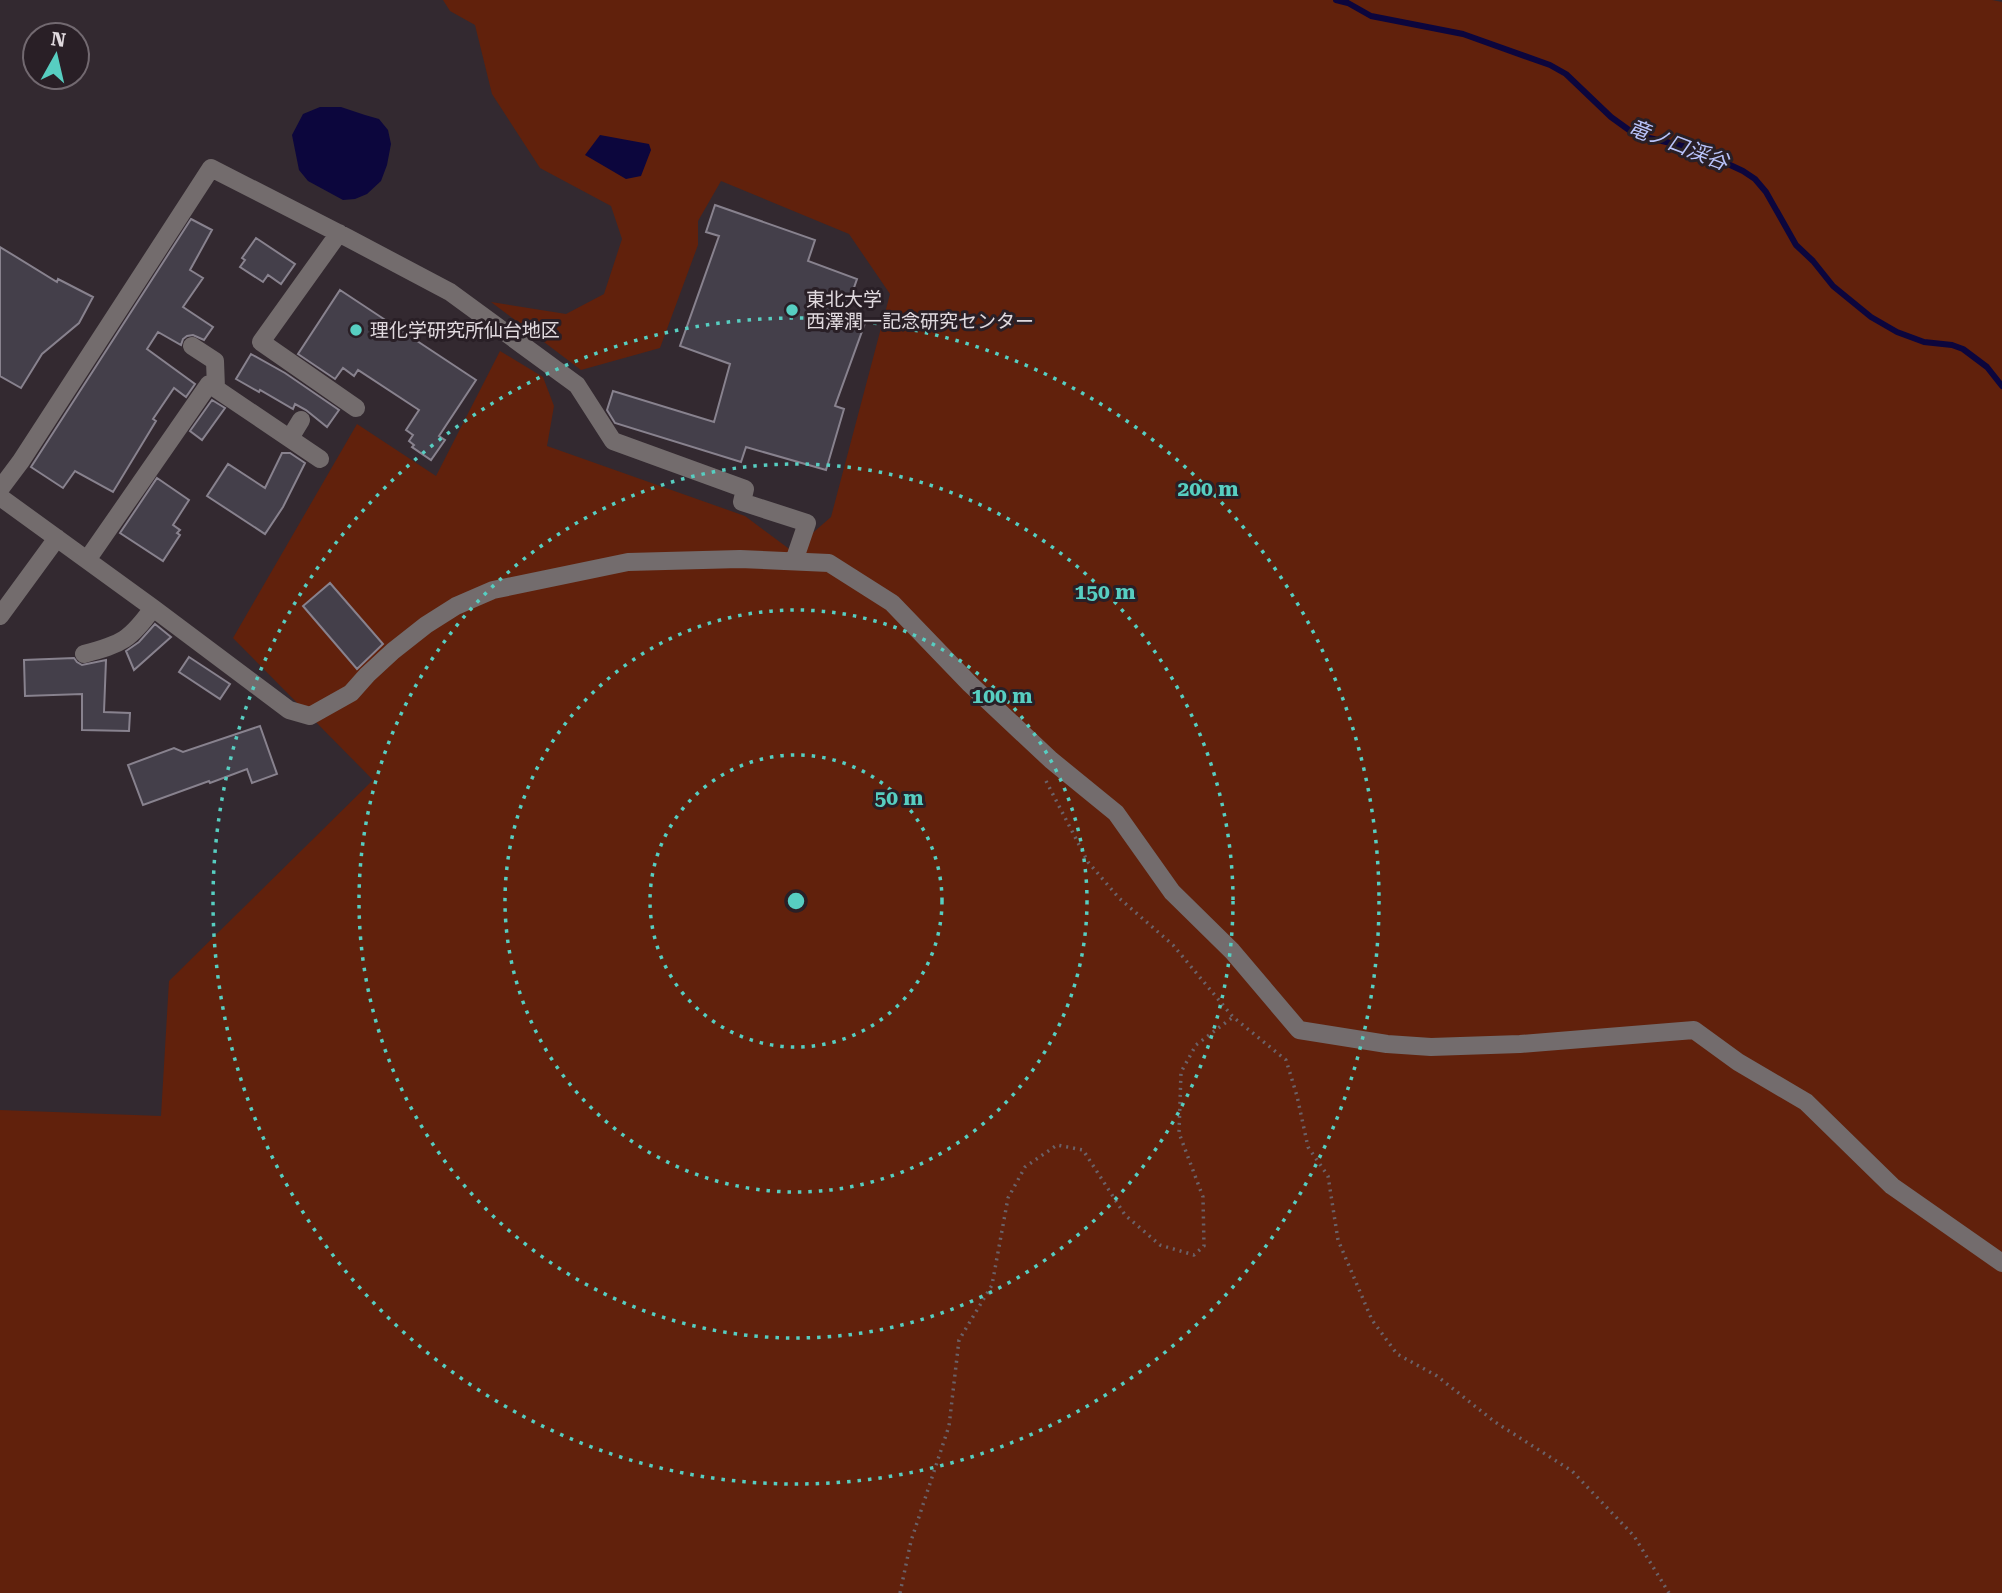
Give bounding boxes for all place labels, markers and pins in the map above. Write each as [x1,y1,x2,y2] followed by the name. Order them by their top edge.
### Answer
[806,288,1034,333] place label: 東北大学 西澤潤一記念研究センター
[784,302,800,318] marker: 東北大学 西澤潤一記念研究センター
[370,319,560,342] place label: 理化学研究所仙台地区
[348,322,364,338] marker: 理化学研究所仙台地区
[784,889,808,913] centre of rings

